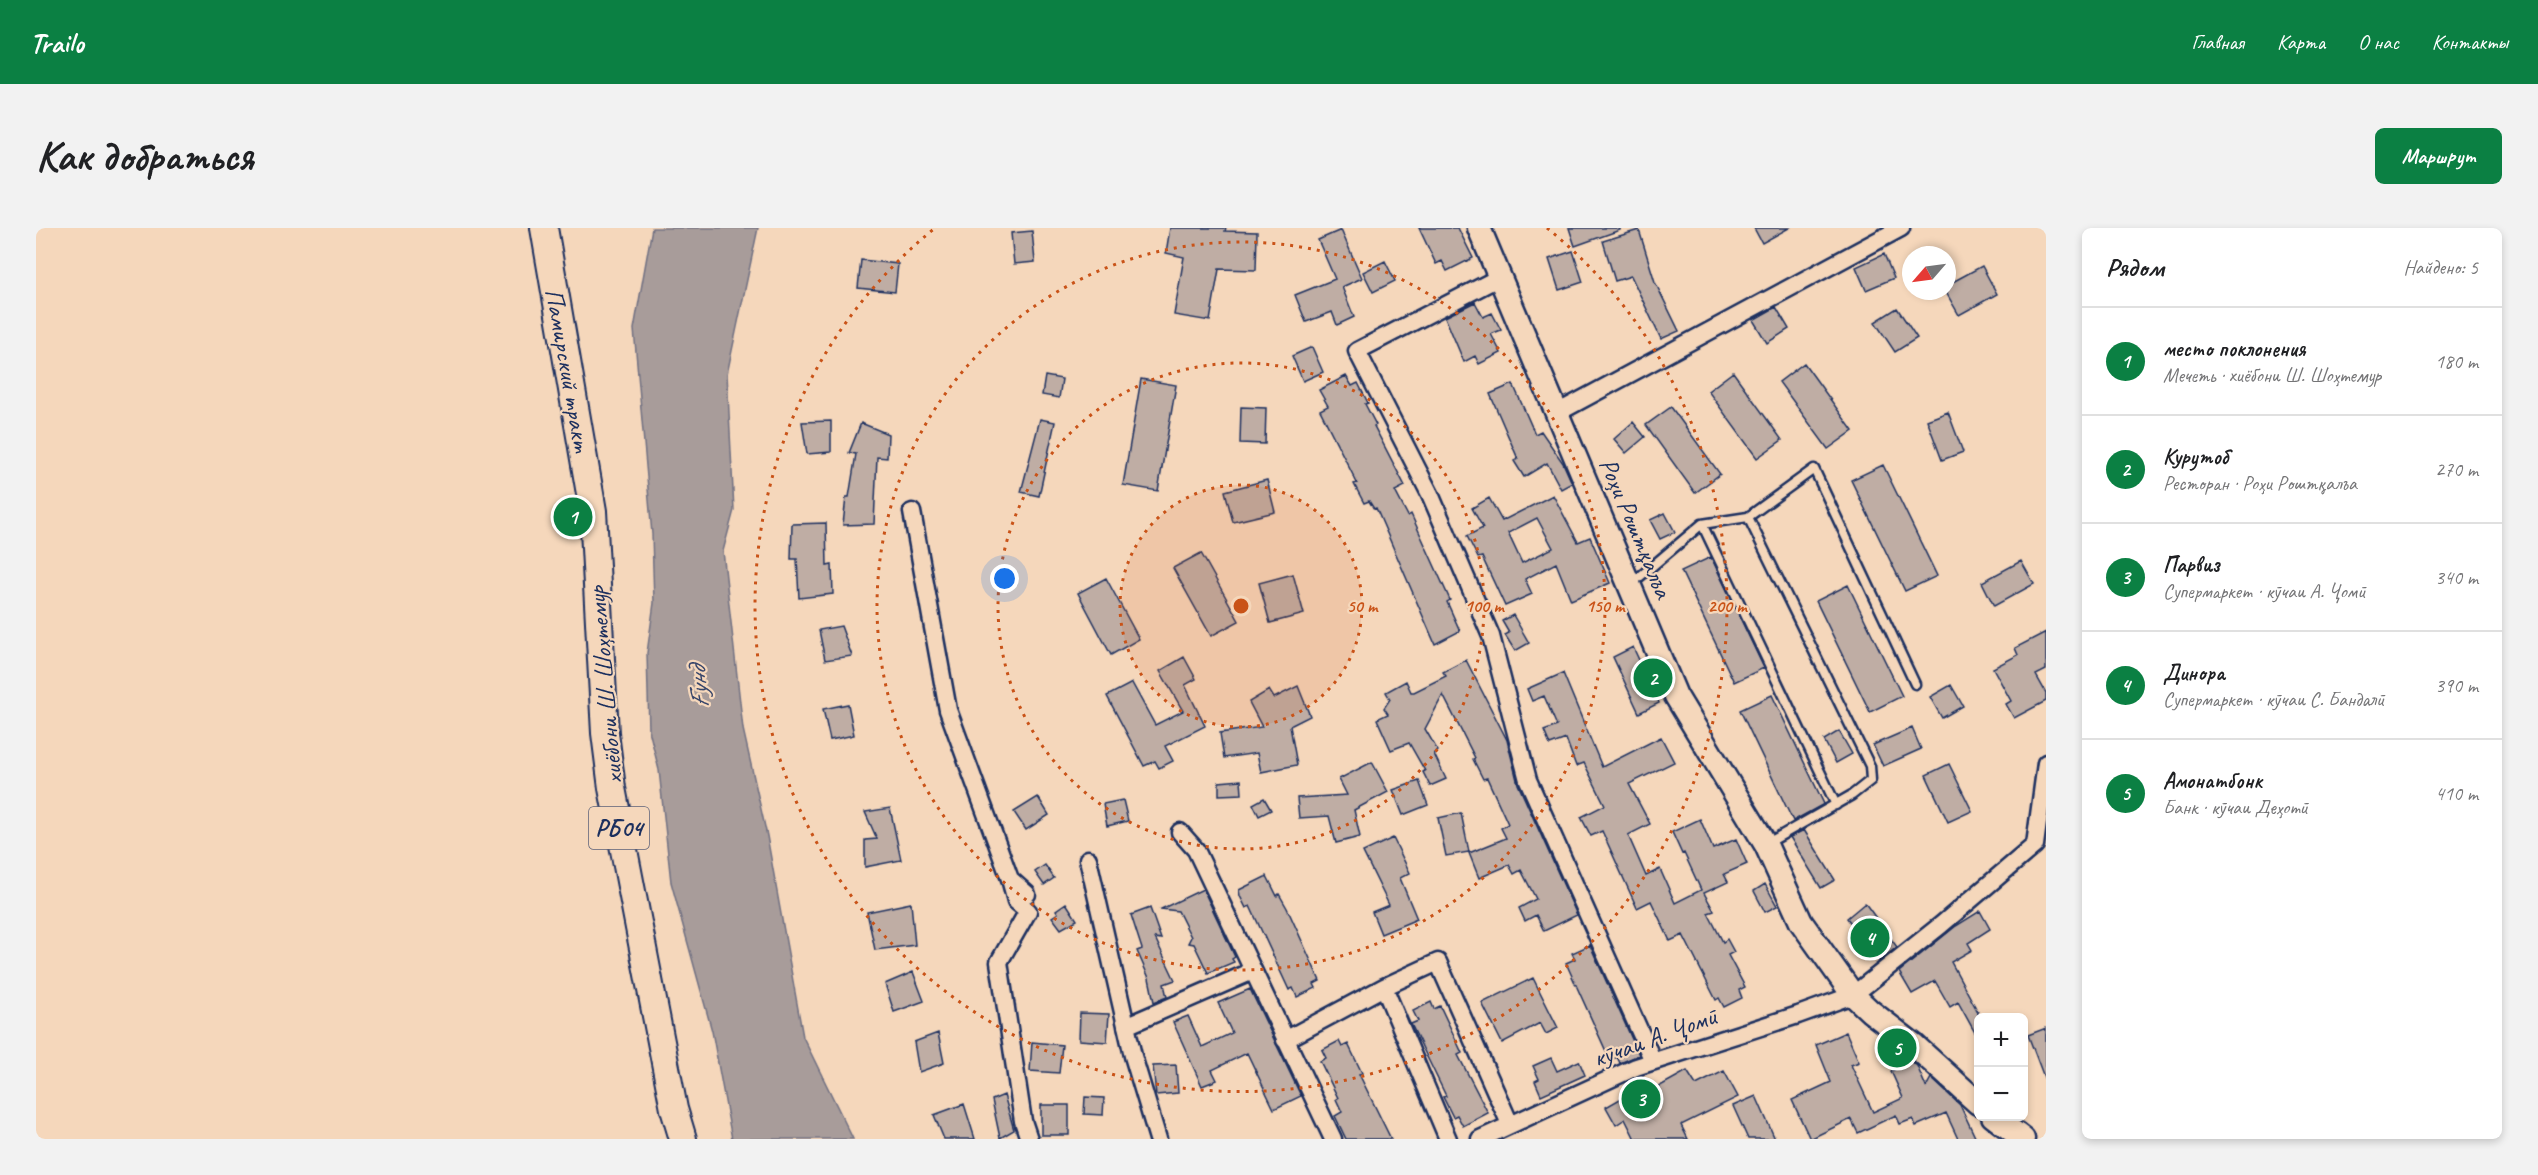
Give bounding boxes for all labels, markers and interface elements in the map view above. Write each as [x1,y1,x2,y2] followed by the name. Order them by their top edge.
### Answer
[30,25,84,60] text: Trailo
[2191,29,2244,55] text: Главная
[2277,29,2325,55] text: Карта
[2358,29,2399,55] text: О нас
[2432,29,2508,55] text: Контакты
[2375,128,2502,184] button: Маршрут
[36,130,253,183] text: Как добраться
[1902,246,1956,300] north arrow
[2106,251,2164,284] text: Рядом
[2403,255,2478,280] text: Найдено: 5
[537,286,599,456] street label: Памирский тракт
[2163,335,2305,363] text: место поклонения
[2121,349,2130,374] text: 1
[2435,349,2478,374] text: 180 m
[2163,363,2381,388] text: Мечеть · хиёбони Ш. Шоҳтемур
[2163,443,2228,471] text: Курутоб
[1592,453,1681,605] street label: Роҳи Роштқалъа
[2121,457,2130,482] text: 2
[2435,457,2478,482] text: 270 m
[2163,471,2357,496] text: Ресторан · Роҳи Роштқалъа
[554,494,592,540] pin: 1
[2163,551,2220,579] text: Парвиз
[990,564,1019,593] your location
[2121,565,2130,590] text: 3
[2435,565,2478,590] text: 340 m
[2163,579,2366,604] text: Супермаркет · кӯчаи А. Ҷомӣ
[580,583,630,785] street label: хиёбони Ш. Шоҳтемур
[1347,595,1379,617] text: 50 m
[1465,595,1505,617] text: 100 m
[1586,595,1626,617] text: 150 m
[1708,595,1748,617] text: 200 m
[1231,596,1251,616] centre of rings
[1634,656,1672,700] pin: 2
[2163,659,2225,687] text: Динора
[679,660,716,710] water label: Ғунд
[2121,673,2130,698] text: 4
[2435,673,2478,698] text: 390 m
[2163,687,2385,712] text: Супермаркет · кӯчаи С. Бандалӣ
[2163,767,2263,795] text: Амонатбонк
[2121,781,2130,806] text: 5
[2435,781,2478,806] text: 410 m
[2163,795,2308,820] text: Банк · кӯчаи Деҳотӣ
[589,807,649,849] road number: РБ04
[1850,916,1890,960] pin: 4
[1588,999,1724,1075] street label: кӯчаи А. Ҷомӣ
[1974,1013,2028,1121] map controls
[1974,1013,2028,1067] button: +
[1878,1026,1916,1070] pin: 5
[1974,1067,2028,1121] button: −
[1622,1076,1660,1122] pin: 3

